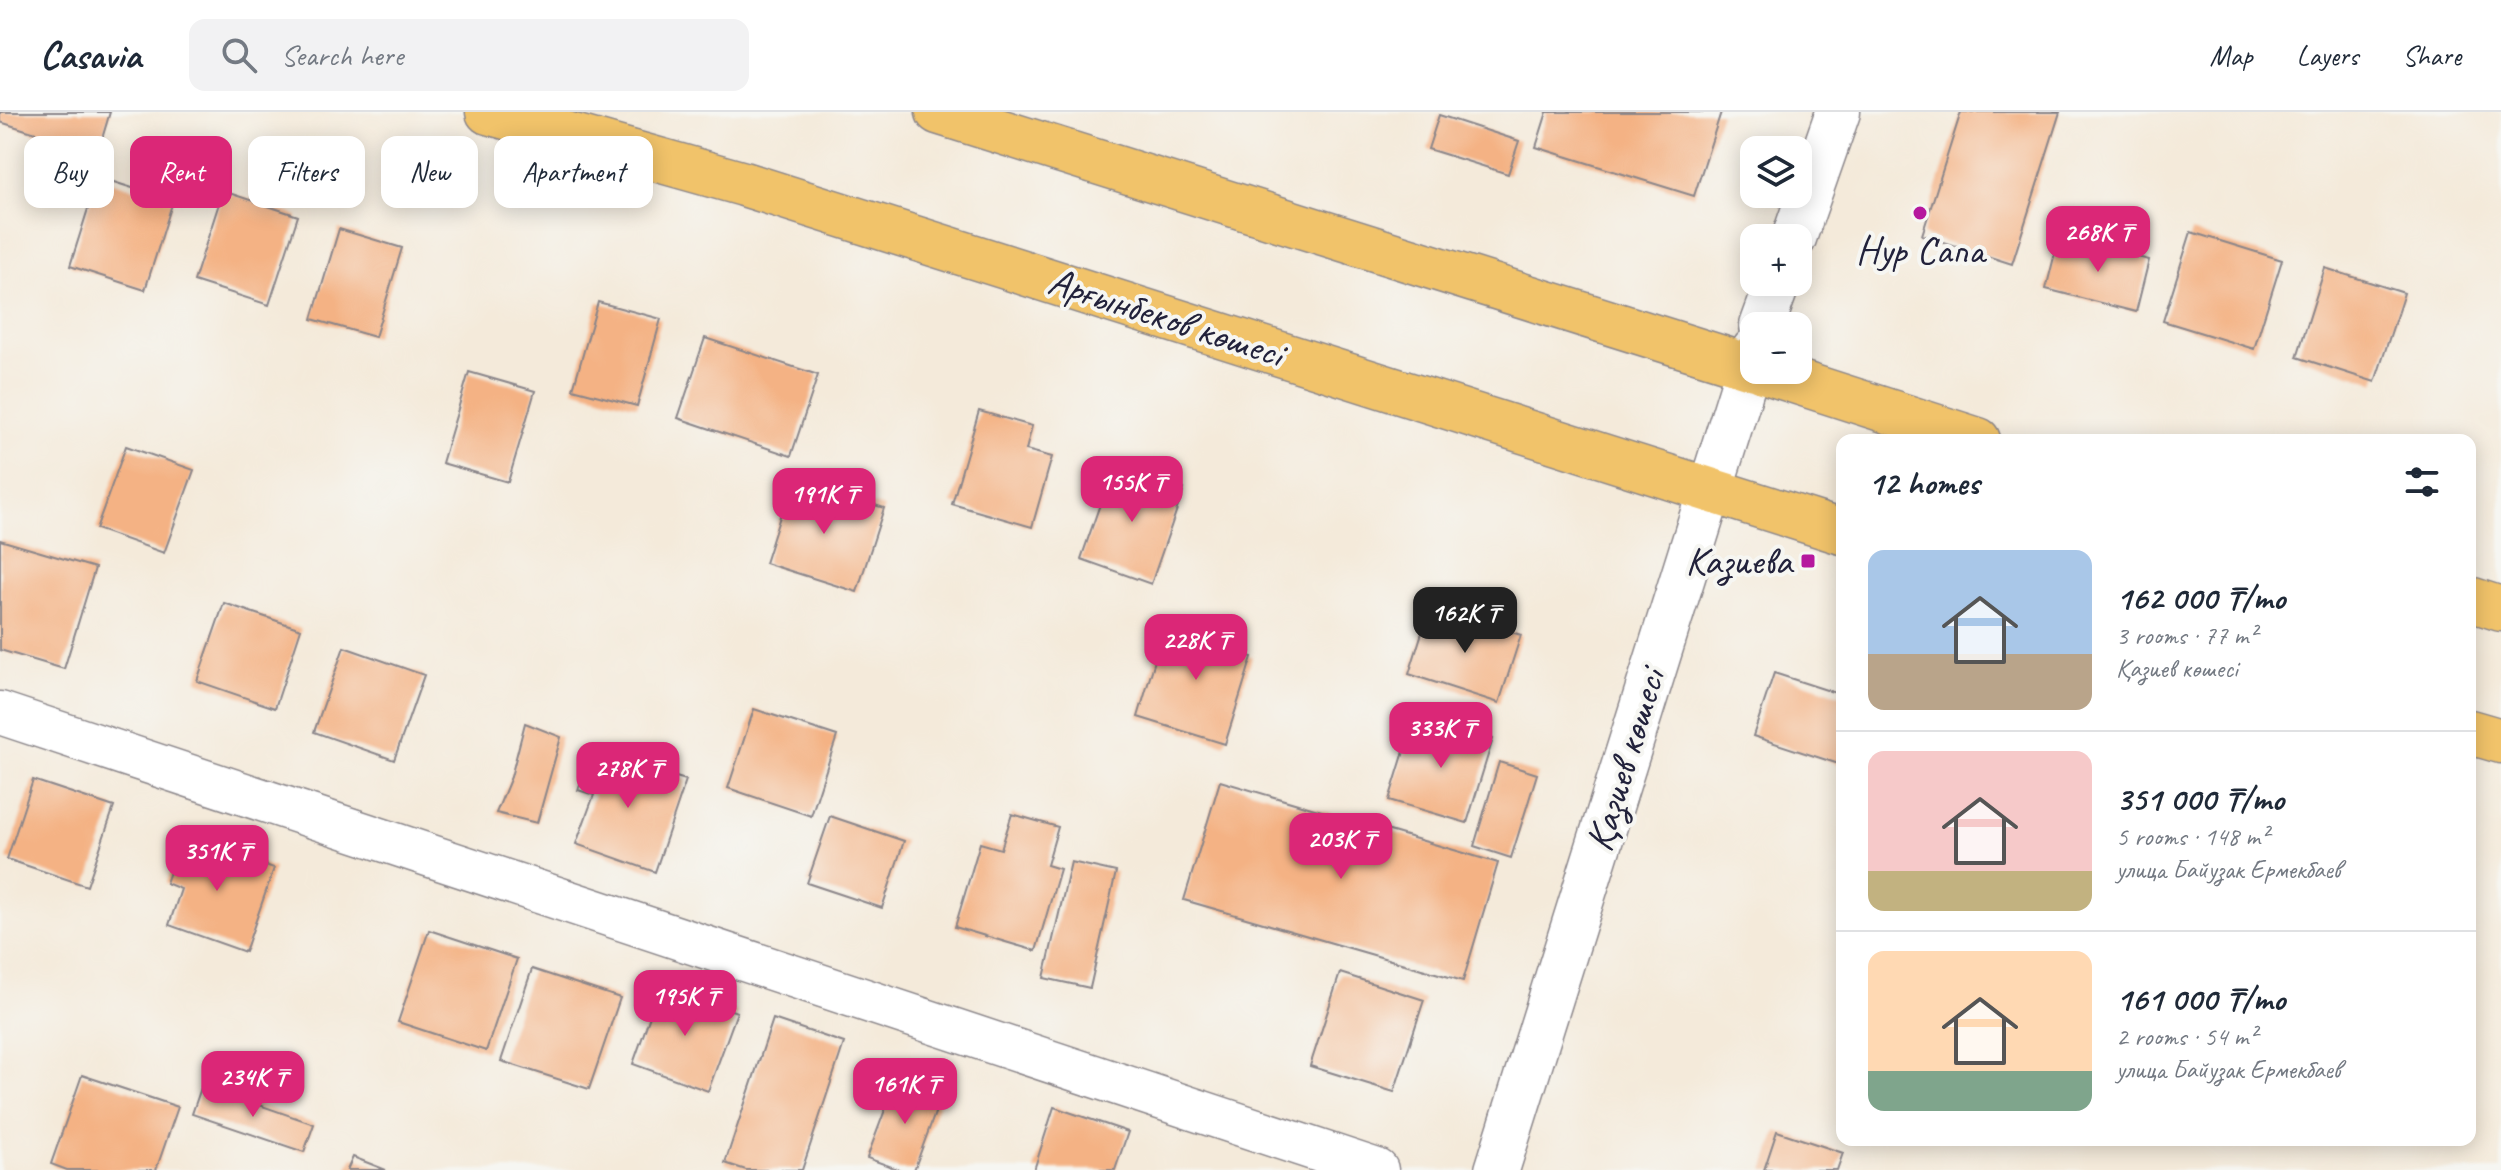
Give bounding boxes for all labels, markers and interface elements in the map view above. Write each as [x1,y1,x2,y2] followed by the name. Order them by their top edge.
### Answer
[189,19,749,91] search box
[40,32,141,79] text: Casavia
[217,33,261,77] icon: search
[281,36,403,74] text: Search here
[2210,38,2253,73] text: Map
[2297,38,2358,73] text: Layers
[2402,38,2461,73] text: Share
[24,136,114,208] chip: Buy
[130,136,232,208] chip: Rent
[248,136,365,208] chip: Filters
[381,136,478,208] chip: New
[494,136,653,208] chip: Apartment
[1740,136,1812,384] map controls
[1740,136,1812,208] button: layers
[1911,204,1929,222] marker: Нур Сапа
[2033,206,2163,274] pin: 268K ₸
[2064,215,2132,248] text: 268K ₸
[1740,224,1812,296] button: +
[1856,225,1988,275] place label: Нур Сапа
[1042,256,1294,380] street label: Арғынбеков көшесі
[1740,312,1812,384] button: −
[1067,456,1197,524] pin: 155K ₸
[2400,460,2444,504] icon: filters
[1868,461,1979,504] text: 12 homes
[1099,465,1165,498] text: 155K ₸
[759,468,889,536] pin: 191K ₸
[791,477,857,510] text: 191K ₸
[1686,536,1795,586] place label: Казиева
[1799,552,1817,570] marker: Казиева
[2116,576,2285,619] text: 162 000 ₸/mo
[1932,582,2028,678] icon: home
[1400,587,1530,655] pin: 162K ₸
[1431,596,1499,629] text: 162K ₸
[1131,614,1261,682] pin: 228K ₸
[2116,619,2257,652] text: 3 rooms · 77 m²
[1162,623,1230,656] text: 228K ₸
[2116,652,2238,685] text: Қазиев көшесі
[1574,659,1678,857] street label: Қазиев көшесі
[1376,702,1506,770] pin: 333K ₸
[1407,711,1475,744] text: 333K ₸
[563,742,693,810] pin: 278K ₸
[594,751,662,784] text: 278K ₸
[2116,777,2284,820] text: 351 000 ₸/mo
[1932,783,2028,879] icon: home
[1276,813,1406,881] pin: 203K ₸
[2116,820,2268,853] text: 5 rooms · 148 m²
[1307,822,1375,855] text: 203K ₸
[152,825,282,893] pin: 351K ₸
[184,834,250,867] text: 351K ₸
[2116,853,2341,886] text: улица Байузак Ермекбаев
[620,970,750,1038] pin: 195K ₸
[2116,977,2285,1020] text: 161 000 ₸/mo
[652,979,718,1012] text: 195K ₸
[1932,983,2028,1079] icon: home
[2116,1020,2257,1053] text: 2 rooms · 54 m²
[188,1051,318,1119] pin: 234K ₸
[2116,1053,2341,1086] text: улица Байузак Ермекбаев
[840,1058,970,1126] pin: 161K ₸
[219,1060,287,1093] text: 234K ₸
[871,1067,939,1100] text: 161K ₸

